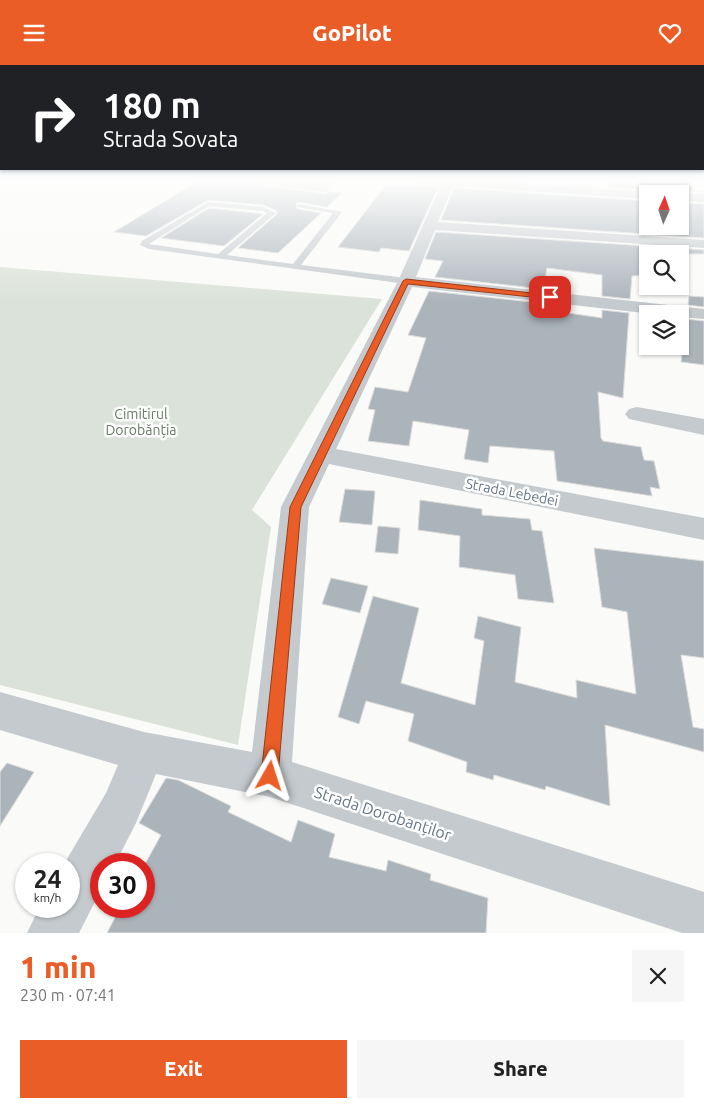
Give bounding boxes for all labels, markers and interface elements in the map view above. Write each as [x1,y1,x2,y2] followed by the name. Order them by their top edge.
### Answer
[20,19,48,47] icon: menu
[656,19,684,47] icon: heart
[312,20,392,45] text: GoPilot
[20,85,85,150] icon: right
[103,85,201,125] text: 180 m
[103,126,238,151] text: Strada Sovata
[639,185,689,235] north arrow
[639,185,689,355] map controls
[639,245,689,295] button: search
[529,276,571,318] pin
[536,283,564,311] icon: arrive
[639,305,689,355] button: layers
[105,406,177,438] park label: Cimitirul Dorobănția
[464,475,560,509] street label: Strada Lebedei
[243,749,295,801] position arrow
[312,782,454,844] street label: Strada Dorobanților
[90,853,155,918] speed limit sign: 30
[33,865,62,893] text: 24
[34,891,61,904] text: km/h
[20,950,96,984] text: 1 min
[632,950,684,1002] button: close
[20,986,116,1004] text: 230 m · 07:41
[20,1040,347,1098] button: Exit
[357,1040,684,1098] button: Share

